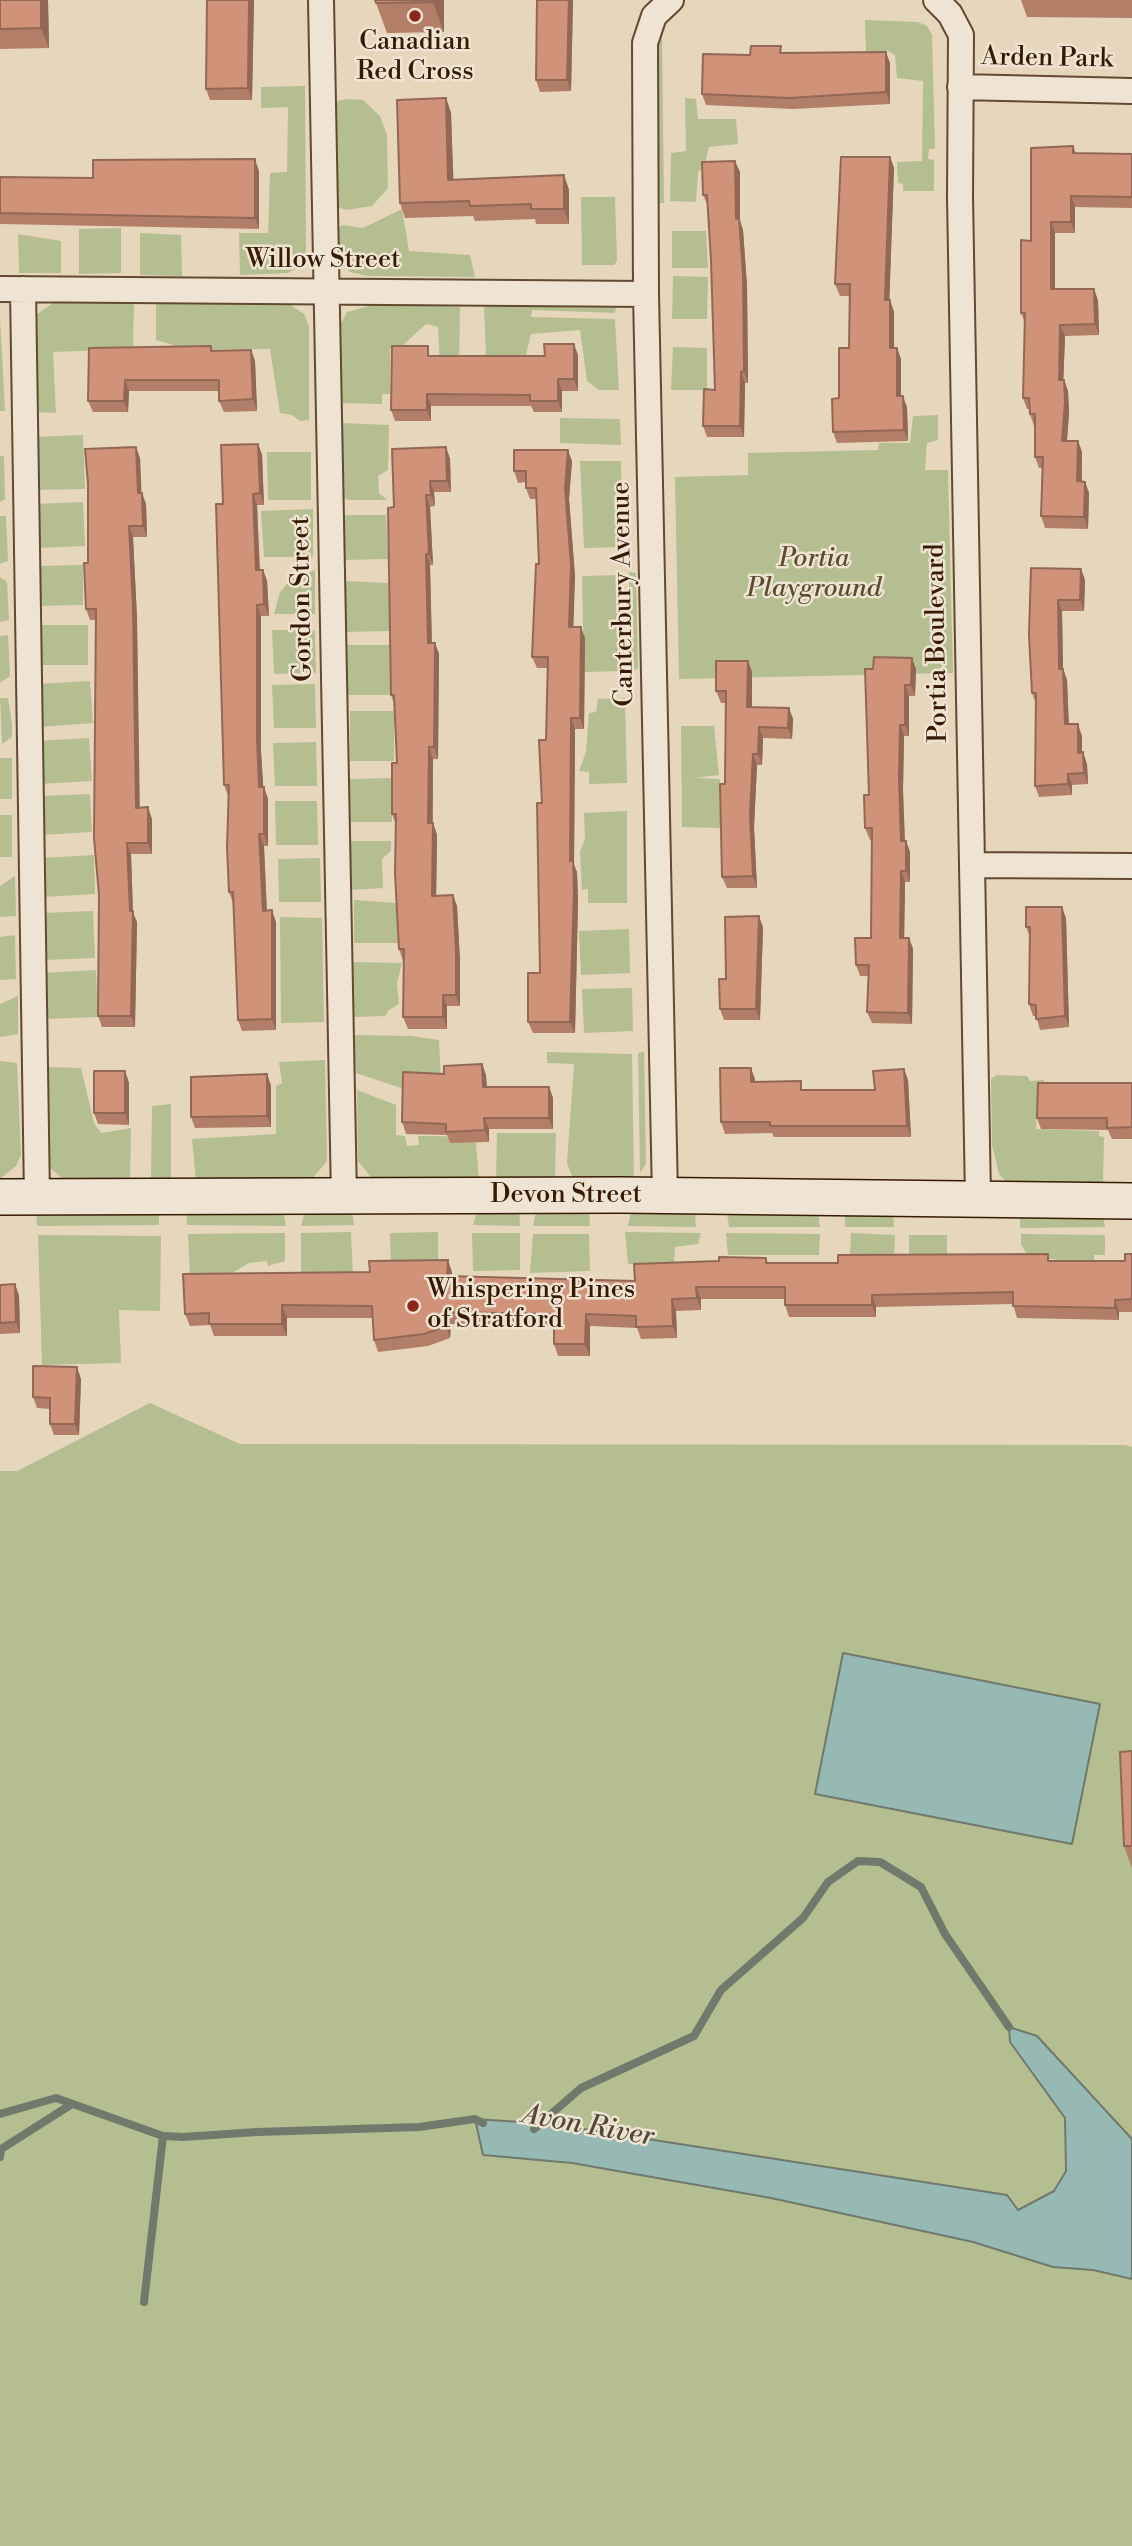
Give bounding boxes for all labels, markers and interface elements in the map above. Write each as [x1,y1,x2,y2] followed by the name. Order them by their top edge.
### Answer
[407,8,423,24] marker: Canadian Red Cross
[356,27,474,88] place label: Canadian Red Cross
[981,42,1113,76] street label: Arden Park
[246,245,400,277] street label: Willow Street
[606,481,642,707] street label: Canterbury Avenue
[286,516,320,682] street label: Gordon Street
[921,543,955,743] street label: Portia Boulevard
[747,544,881,606] park label: Portia Playground
[490,1180,642,1212] street label: Devon Street
[427,1275,635,1336] place label: Whispering Pines of Stratford
[405,1298,421,1314] marker: Whispering Pines of Stratford
[519,2099,657,2155] water label: Avon River

